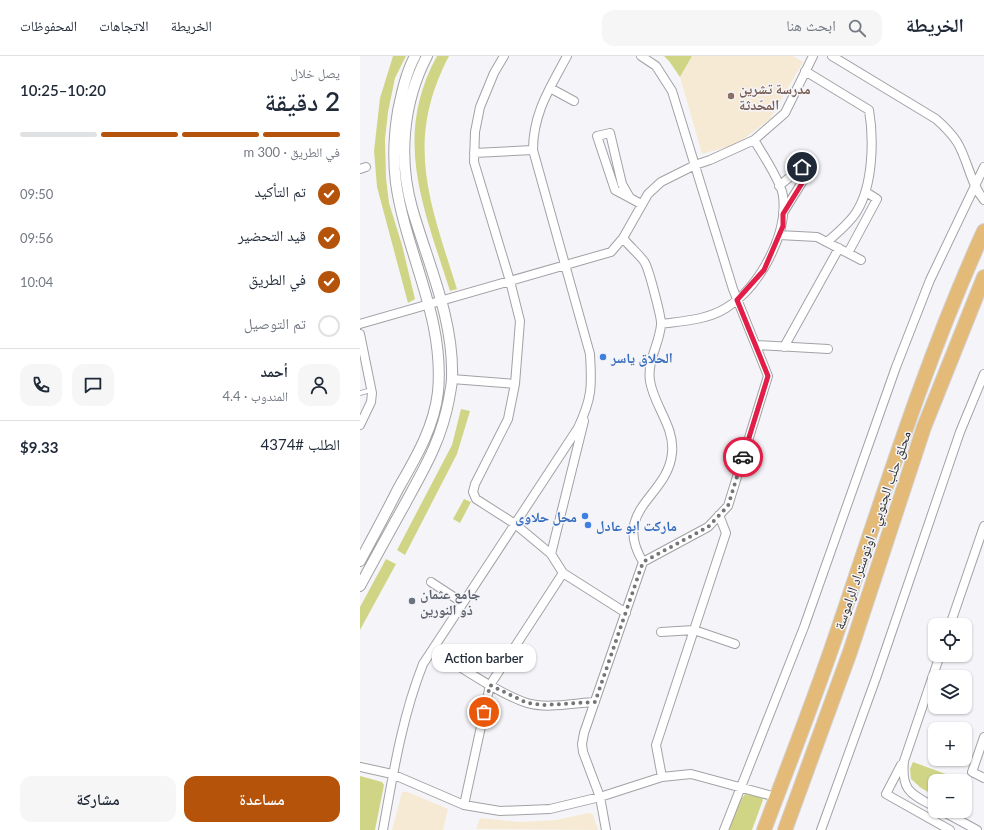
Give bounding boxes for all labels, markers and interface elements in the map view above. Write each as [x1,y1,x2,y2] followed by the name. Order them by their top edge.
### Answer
[602,10,882,46] search box
[906,13,964,36] text: الخريطة
[786,16,836,34] text: ابحث هنا
[20,17,77,34] text: المحفوظات
[99,17,149,34] text: الاتجاهات
[171,17,212,34] text: الخريطة
[846,17,868,39] icon: search
[290,65,340,81] text: يصل خلال
[739,80,811,113] place label: مدرسة تشرين المحّدثة
[20,81,106,99] text: 10:20–10:25
[264,85,340,117] text: 2 دقيقة
[726,91,736,101] marker: مدرسة تشرين المحّدثة
[244,144,340,160] text: في الطريق · 300 m
[785,150,819,184] pin
[791,156,813,178] icon: home
[254,182,306,200] text: تم التأكيد
[318,183,340,205] icon: check
[20,186,53,202] text: 09:50
[238,226,306,244] text: قيد التحضير
[318,227,340,249] icon: check
[20,230,53,246] text: 09:56
[249,270,306,288] text: في الطريق
[318,271,340,293] icon: check
[20,274,53,290] text: 10:04
[244,314,306,332] text: تم التوصيل
[610,349,673,367] place label: الحلاق ياسر
[598,352,608,362] marker: الحلاق ياسر
[261,362,288,380] text: أحمد
[20,364,62,406] button: phone
[72,364,114,406] button: chat
[298,364,340,406] button: person
[223,388,288,404] text: المندوب · 4.4
[830,429,917,633] street label: محلق حلب الجنوبي - اوتوستراد الراموسة
[261,435,340,453] text: الطلب #4374
[723,437,763,477] courier
[20,438,58,456] text: $9.33
[732,446,754,468] icon: car
[515,508,577,526] place label: محل حلاوى
[580,511,590,521] marker: محل حلاوى
[596,517,677,534] place label: ماركت ابو عادل
[583,520,593,530] marker: ماركت ابو عادل
[420,585,480,619] place label: جامع عثمان ذو النورين
[407,596,417,606] marker: جامع عثمان ذو النورين
[928,618,972,818] map controls
[928,618,972,662] button: locate
[432,644,536,672] callout: Action barber
[445,650,523,666] text: Action barber
[928,670,972,714] button: layers
[467,695,501,729] pin
[473,701,495,723] icon: bag
[928,722,972,766] button: +
[928,774,972,818] button: −
[20,776,176,822] button: مشاركة
[184,776,340,822] button: مساعدة

